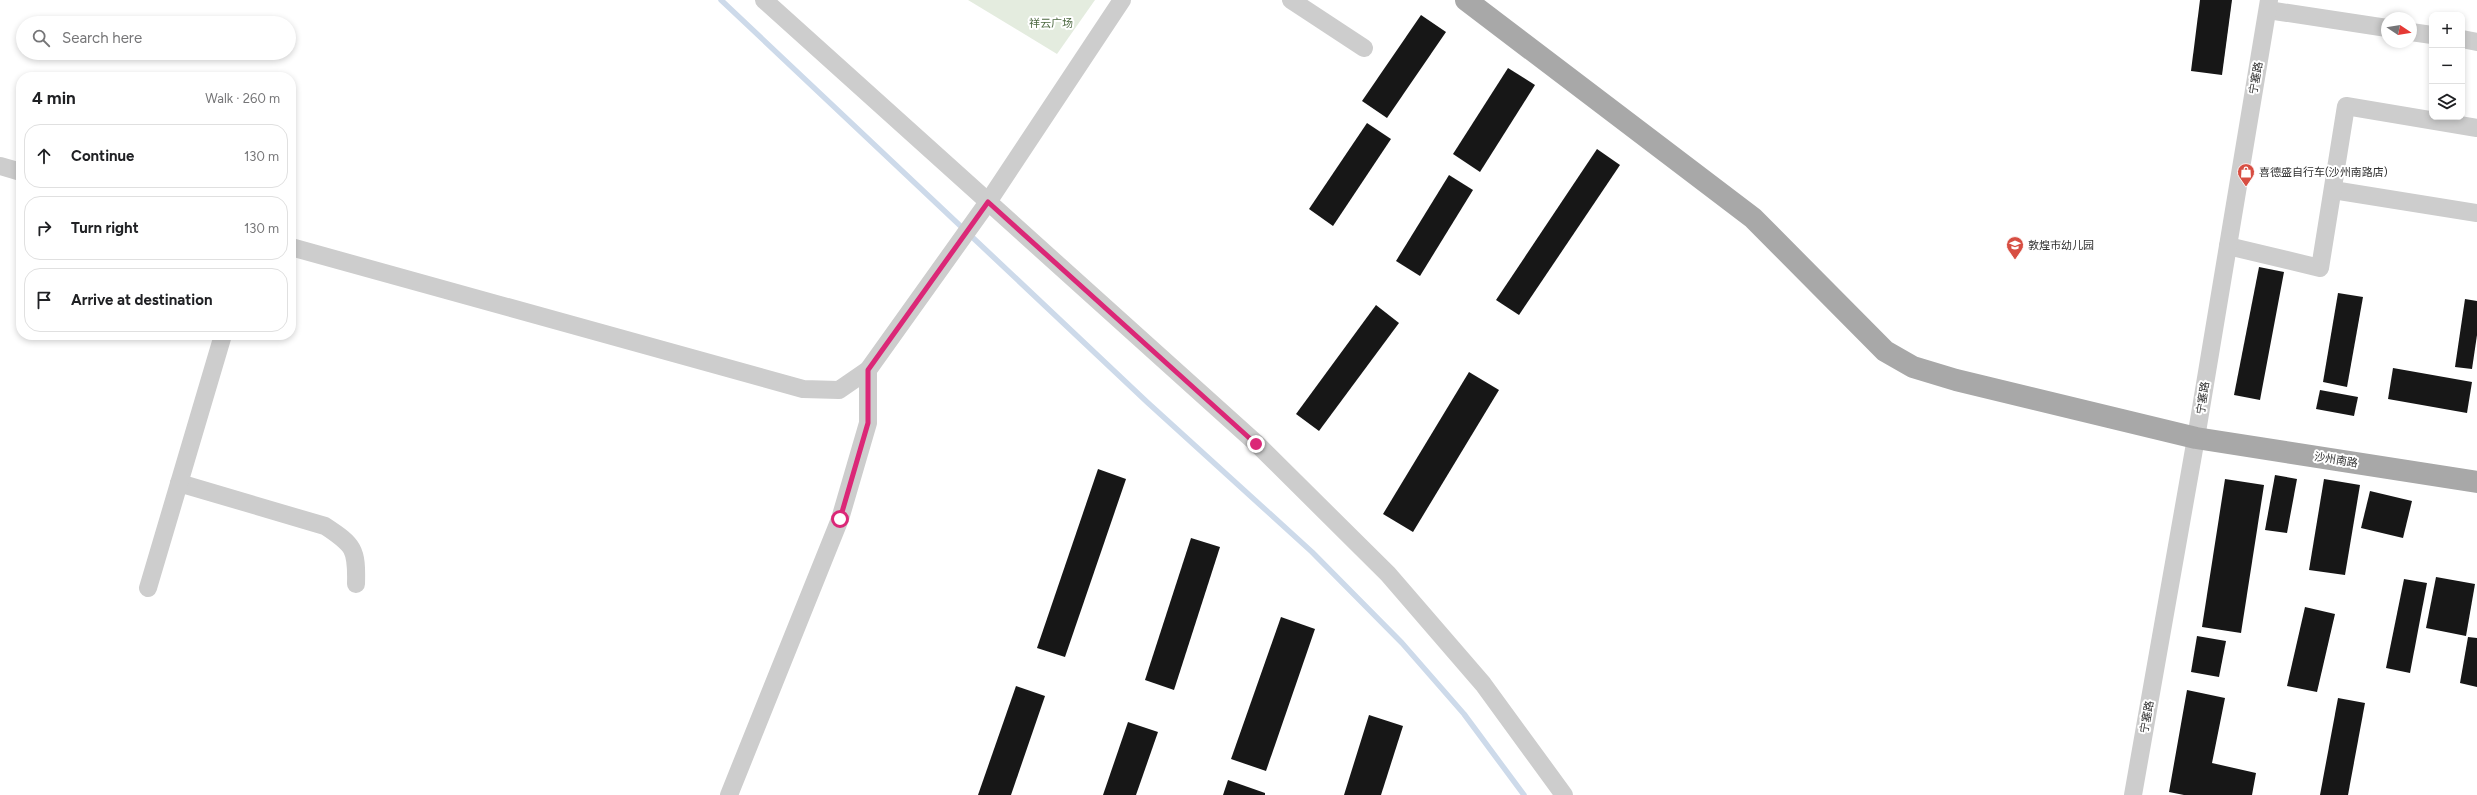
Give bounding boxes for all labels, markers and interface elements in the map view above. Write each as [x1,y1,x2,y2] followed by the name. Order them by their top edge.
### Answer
[2381,12,2417,48] north arrow
[2429,12,2465,120] map controls
[2429,12,2465,48] button: +
[16,16,296,60] search box
[1029,17,1073,30] park label: 祥云广场
[30,27,52,49] icon: search
[62,29,142,47] text: Search here
[2429,48,2465,84] button: −
[2247,61,2265,95] street label: 宁塞路
[2429,84,2465,120] button: layers
[32,88,76,108] text: 4 min
[205,91,280,106] text: Walk · 260 m
[33,145,55,167] icon: ahead
[71,147,134,165] text: Continue
[244,149,279,164] text: 130 m
[2236,162,2256,187] shop icon: 喜德盛自行车(沙州南路店)
[2259,166,2388,179] place label: 喜德盛自行车(沙州南路店)
[33,217,55,239] icon: right
[71,219,139,237] text: Turn right
[244,221,279,236] text: 130 m
[2005,235,2025,260] school or university icon: 敦煌市幼儿园
[2028,239,2094,252] place label: 敦煌市幼儿园
[33,289,55,311] icon: arrive
[71,291,212,309] text: Arrive at destination
[2194,381,2212,415] street label: 宁塞路
[1247,435,1265,453] route end
[2313,450,2359,470] street label: 沙州南路
[831,510,849,528] route start
[2138,700,2156,734] street label: 宁塞路

